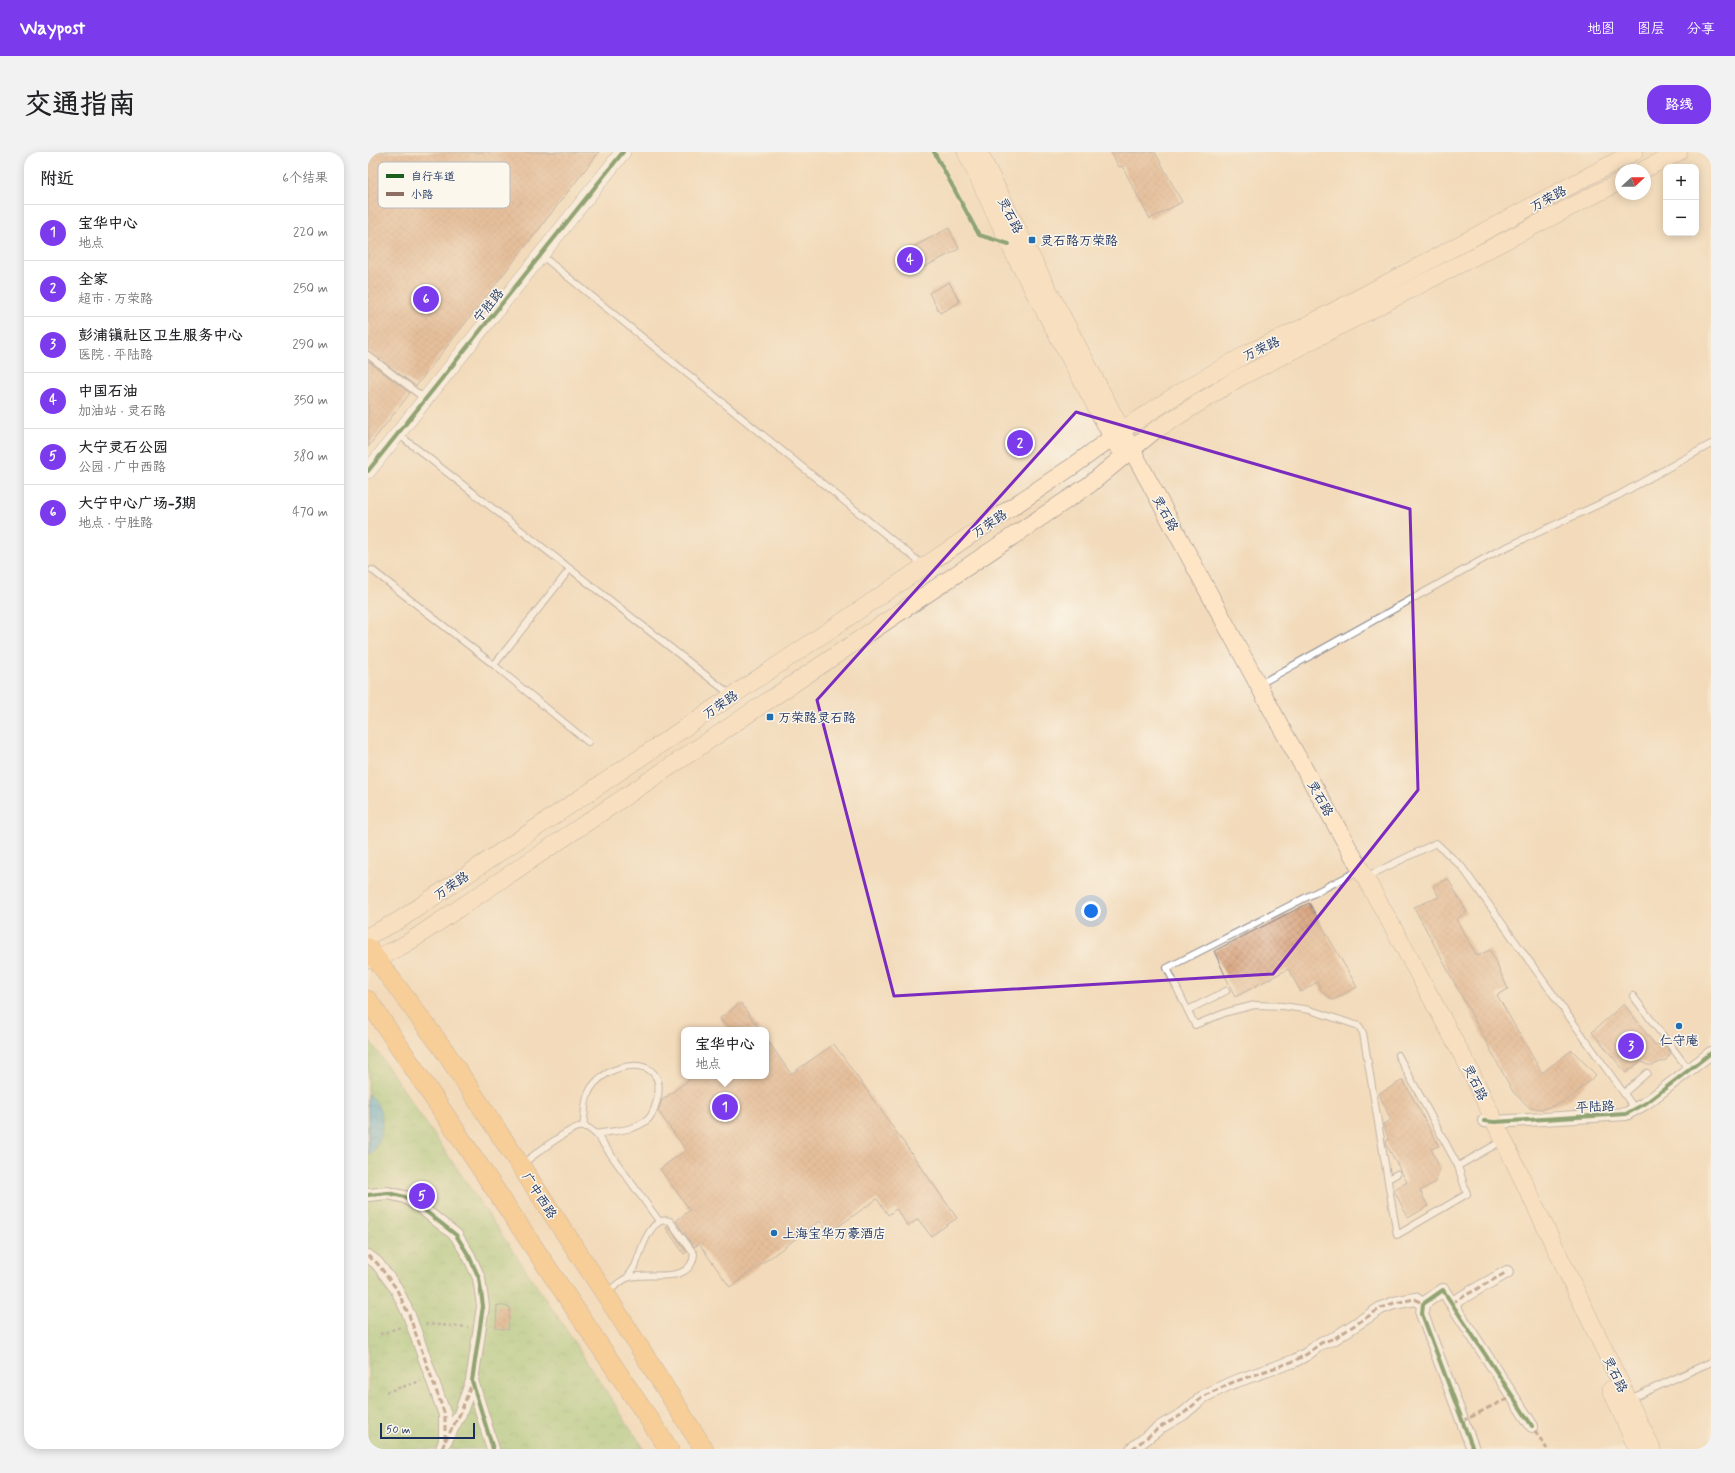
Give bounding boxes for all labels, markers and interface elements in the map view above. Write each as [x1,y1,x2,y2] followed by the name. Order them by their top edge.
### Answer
[20,16,85,41] text: Waypost
[1587,20,1615,38] text: 地图
[1637,20,1665,38] text: 图层
[1687,20,1715,38] text: 分享
[1647,85,1711,124] button: 路线
[24,87,136,124] text: 交通指南
[378,162,510,208] legend
[1615,164,1651,200] north arrow
[1663,164,1699,236] map controls
[1663,164,1699,200] button: +
[40,168,74,190] text: 附近
[282,170,328,187] text: 6个结果
[411,170,455,184] text: 自行车道
[1527,183,1570,216] street label: 万荣路
[411,188,433,202] text: 小路
[993,194,1026,237] street label: 灵石路
[1663,200,1699,236] button: −
[78,214,138,234] text: 宝华中心
[50,224,56,241] text: 1
[293,224,328,241] text: 220 m
[1040,233,1118,250] place label: 灵石路万荣路
[78,235,104,252] text: 地点
[1027,235,1037,245] marker: 灵石路万荣路
[897,245,923,275] pin: 4
[78,270,108,290] text: 全家
[50,280,56,297] text: 2
[293,280,328,297] text: 250 m
[413,284,439,314] pin: 6
[470,285,508,326] street label: 宁胜路
[78,291,153,308] text: 超市 · 万荣路
[78,326,243,346] text: 彭浦镇社区卫生服务中心
[1240,333,1283,365] street label: 万荣路
[50,336,56,353] text: 3
[292,336,328,353] text: 290 m
[78,347,153,364] text: 医院 · 平陆路
[78,382,138,402] text: 中国石油
[49,392,57,409] text: 4
[294,392,328,409] text: 350 m
[78,403,166,420] text: 加油站 · 灵石路
[1007,428,1033,458] pin: 2
[78,438,168,458] text: 大宁灵石公园
[49,448,57,465] text: 5
[293,448,328,465] text: 380 m
[78,459,166,476] text: 公园 · 广中西路
[1148,493,1182,535] street label: 灵石路
[78,494,197,514] text: 大宁中心广场-3期
[50,504,56,521] text: 6
[292,504,328,521] text: 470 m
[969,506,1011,542] street label: 万荣路
[78,515,153,532] text: 地点 · 宁胜路
[700,687,742,723] street label: 万荣路
[778,710,856,727] place label: 万荣路灵石路
[765,712,775,722] marker: 万荣路灵石路
[1303,778,1337,820] street label: 灵石路
[431,868,473,904] street label: 万荣路
[1081,901,1101,921] your location
[1674,1021,1684,1031] marker: 仁守庵
[681,1027,769,1079] popup
[1618,1031,1644,1061] pin: 3
[1659,1033,1699,1050] place label: 仁守庵
[695,1035,755,1055] text: 宝华中心
[695,1056,721,1073] text: 地点
[1458,1061,1491,1104] street label: 灵石路
[712,1092,738,1122] pin: 1
[1575,1098,1615,1117] street label: 平陆路
[517,1169,560,1222] street label: 广中西路
[409,1181,435,1211] pin: 5
[782,1226,886,1243] place label: 上海宝华万豪酒店
[769,1228,779,1238] marker: 上海宝华万豪酒店
[1598,1353,1631,1396] street label: 灵石路
[380,1421,475,1440] scale bar
[386,1423,411,1437] text: 50 m

